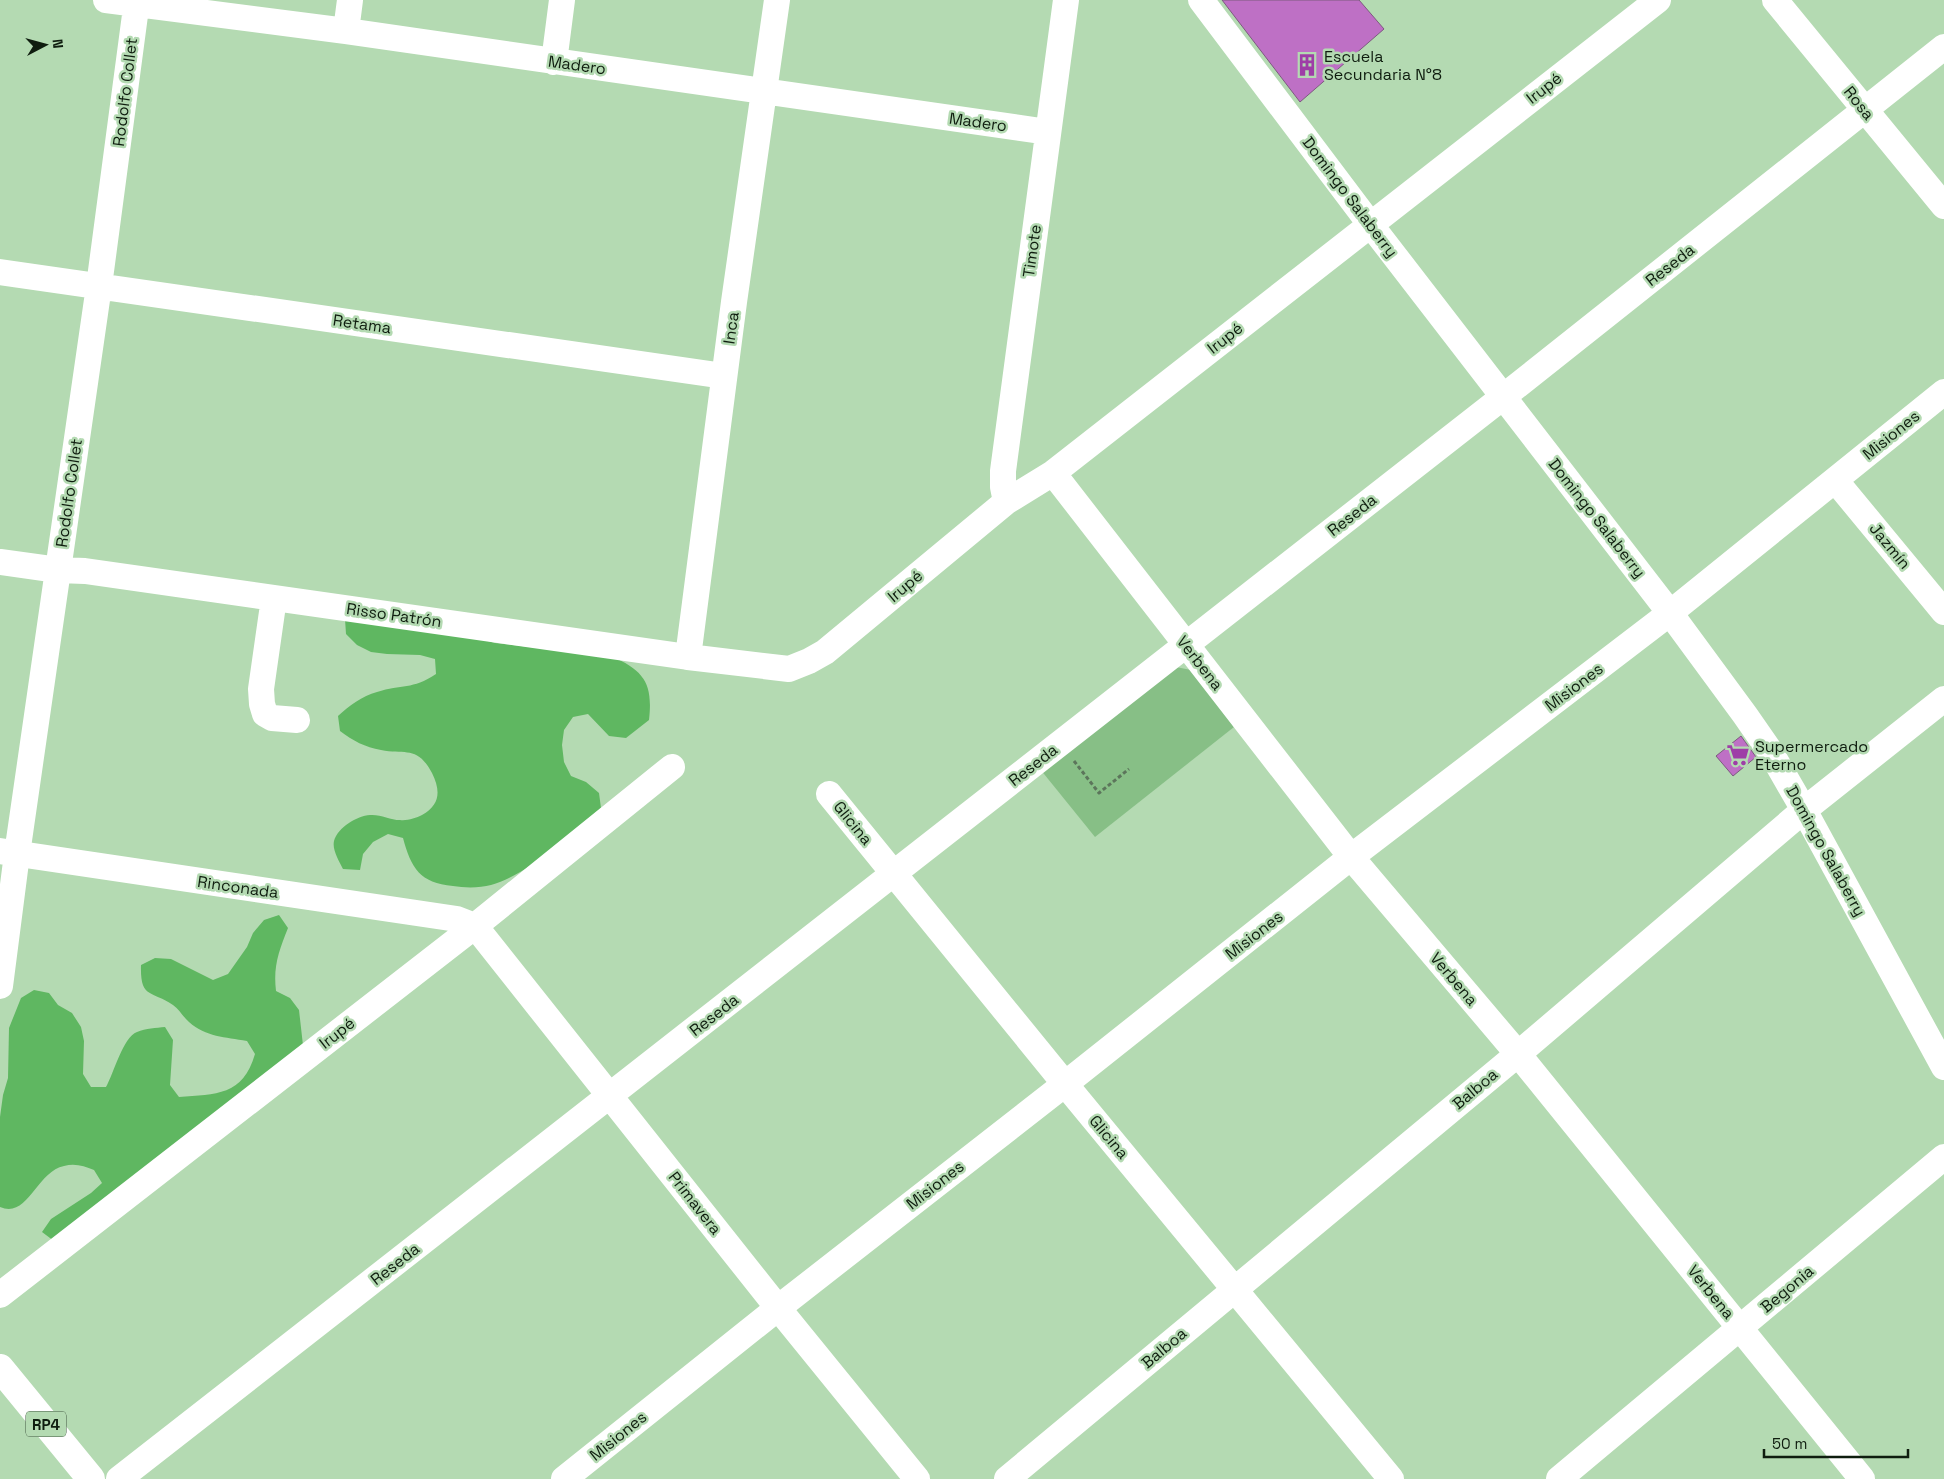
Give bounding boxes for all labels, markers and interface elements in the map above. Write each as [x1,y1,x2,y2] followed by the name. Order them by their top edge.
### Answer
[20,20,70,70] north arrow
[108,36,142,148] street label: Rodolfo Collet
[48,38,67,49] text: N
[1324,46,1442,85] place label: Escuela Secundaria N°8
[547,51,607,79] street label: Madero
[1294,52,1320,78] building icon: Escuela Secundaria N°8
[1522,68,1566,108] street label: Irupé
[1839,82,1879,124] street label: Rosa
[948,108,1008,136] street label: Madero
[1298,132,1402,262] street label: Domingo Salaberry
[1018,223,1046,279] street label: Timote
[1641,239,1699,291] street label: Reseda
[331,310,393,338] street label: Retama
[718,310,744,346] street label: Inca
[1203,318,1247,358] street label: Irupé
[1858,406,1924,464] street label: Misiones
[51,437,87,549] street label: Rodolfo Collet
[1544,454,1650,582] street label: Domingo Salaberry
[1323,489,1381,541] street label: Reseda
[1865,519,1915,573] street label: Jazmín
[883,565,927,607] street label: Irupé
[345,598,443,632] street label: Risso Patrón
[1172,631,1228,695] street label: Verbena
[1541,658,1607,716] street label: Misiones
[1755,736,1868,775] place label: Supermercado Eterno
[1004,739,1062,791] street label: Reseda
[1725,742,1751,768] supermarket icon: Supermercado Eterno
[1781,782,1871,920] street label: Domingo Salaberry
[829,797,877,849] street label: Glicina
[196,871,280,903] street label: Rinconada
[1221,906,1287,964] street label: Misiones
[1426,948,1482,1010] street label: Verbena
[685,989,743,1041] street label: Reseda
[315,1013,359,1053] street label: Irupé
[1448,1064,1502,1114] street label: Balboa
[1085,1111,1133,1163] street label: Glicina
[902,1156,968,1214] street label: Misiones
[664,1167,726,1239] street label: Primavera
[366,1238,424,1290] street label: Reseda
[1683,1261,1739,1323] street label: Verbena
[1756,1261,1818,1317] street label: Begonia
[1137,1323,1191,1373] street label: Balboa
[585,1407,651,1465] street label: Misiones
[26,1412,66,1436] road number: RP4
[1764,1426,1908,1458] scale bar
[1772,1434,1807,1453] text: 50 m

